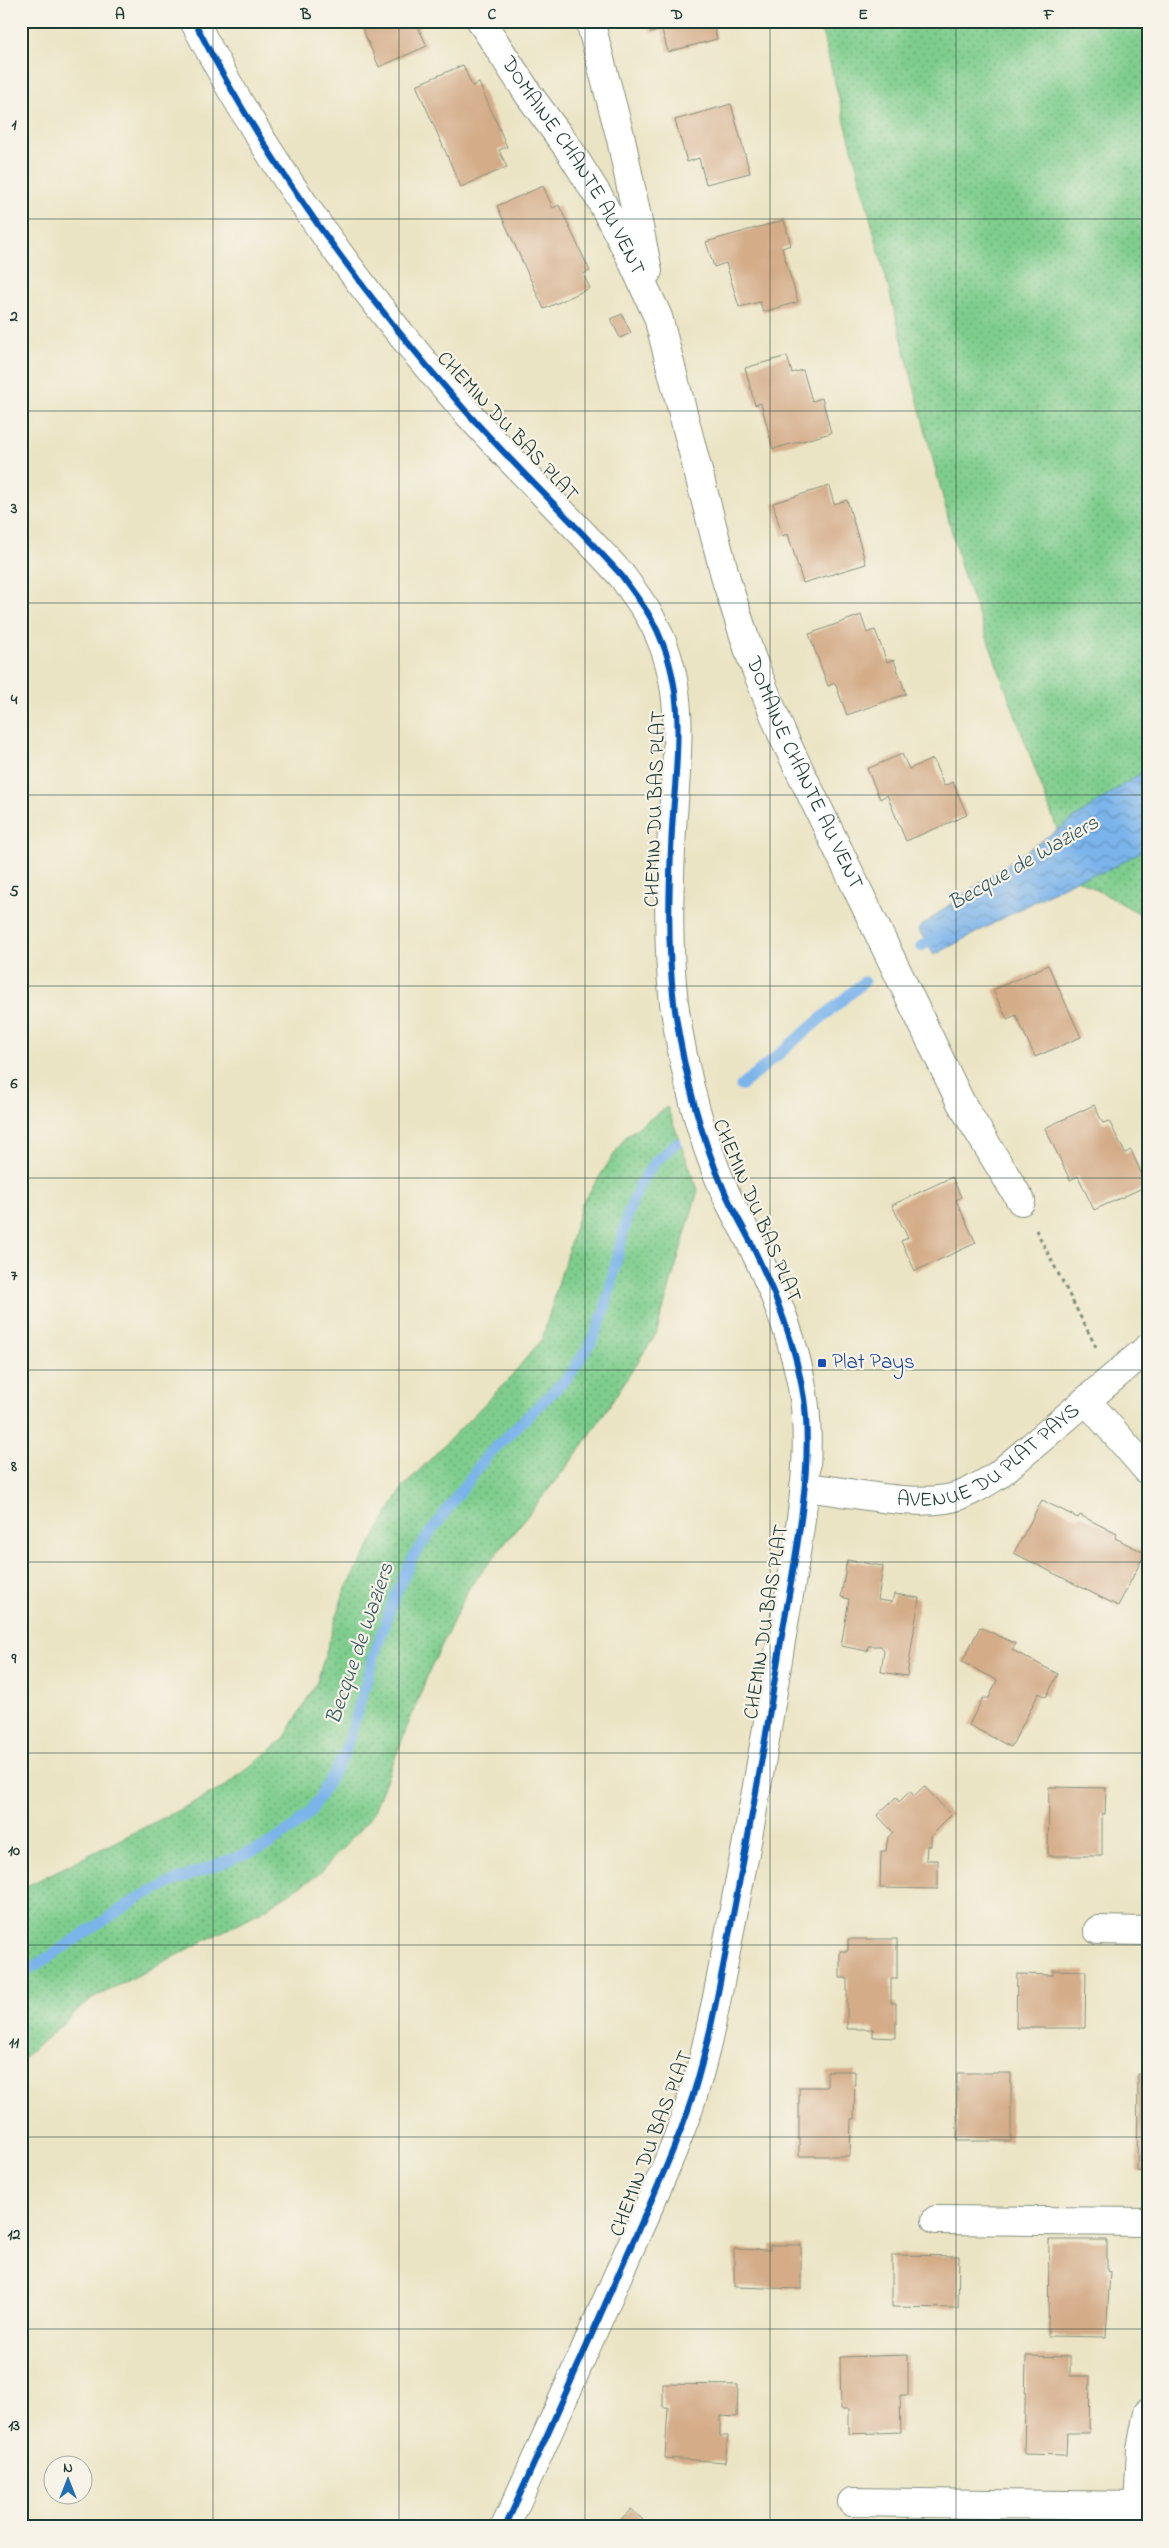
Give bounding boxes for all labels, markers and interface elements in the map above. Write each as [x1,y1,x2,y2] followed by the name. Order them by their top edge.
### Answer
[115,3,125,27] text: A
[300,3,312,27] text: B
[488,3,497,27] text: C
[670,3,683,27] text: D
[858,3,868,27] text: E
[1043,3,1055,27] text: F
[493,50,652,280] street label: DOMAINE CHANTE AU VENT
[11,113,17,137] text: 1
[9,305,18,329] text: 2
[429,345,585,509] street label: CHEMIN DU BAS PLAT
[10,497,18,521] text: 3
[737,651,870,895] street label: DOMAINE CHANTE AU VENT
[10,688,18,712] text: 4
[638,710,674,908] street label: CHEMIN DU BAS PLAT
[943,807,1106,920] water label: Becque de Waziers
[9,880,19,904] text: 5
[9,1072,18,1096] text: 6
[704,1114,808,1308] street label: CHEMIN DU BAS PLAT
[11,1264,18,1288] text: 7
[832,1348,915,1380] place label: Plat Pays
[816,1357,828,1369] marker: Plat Pays
[896,1397,1087,1516] street label: AVENUE DU PLAT PAYS
[10,1455,17,1479] text: 8
[737,1522,797,1722] street label: CHEMIN DU BAS PLAT
[318,1558,404,1729] water label: Becque de Waziers
[11,1647,17,1671] text: 9
[8,1839,20,1863] text: 10
[9,2031,20,2055] text: 11
[603,2047,701,2241] street label: CHEMIN DU BAS PLAT
[7,2223,21,2247] text: 12
[8,2414,20,2438] text: 13
[42,2456,92,2506] north arrow
[63,2458,73,2479] text: N

